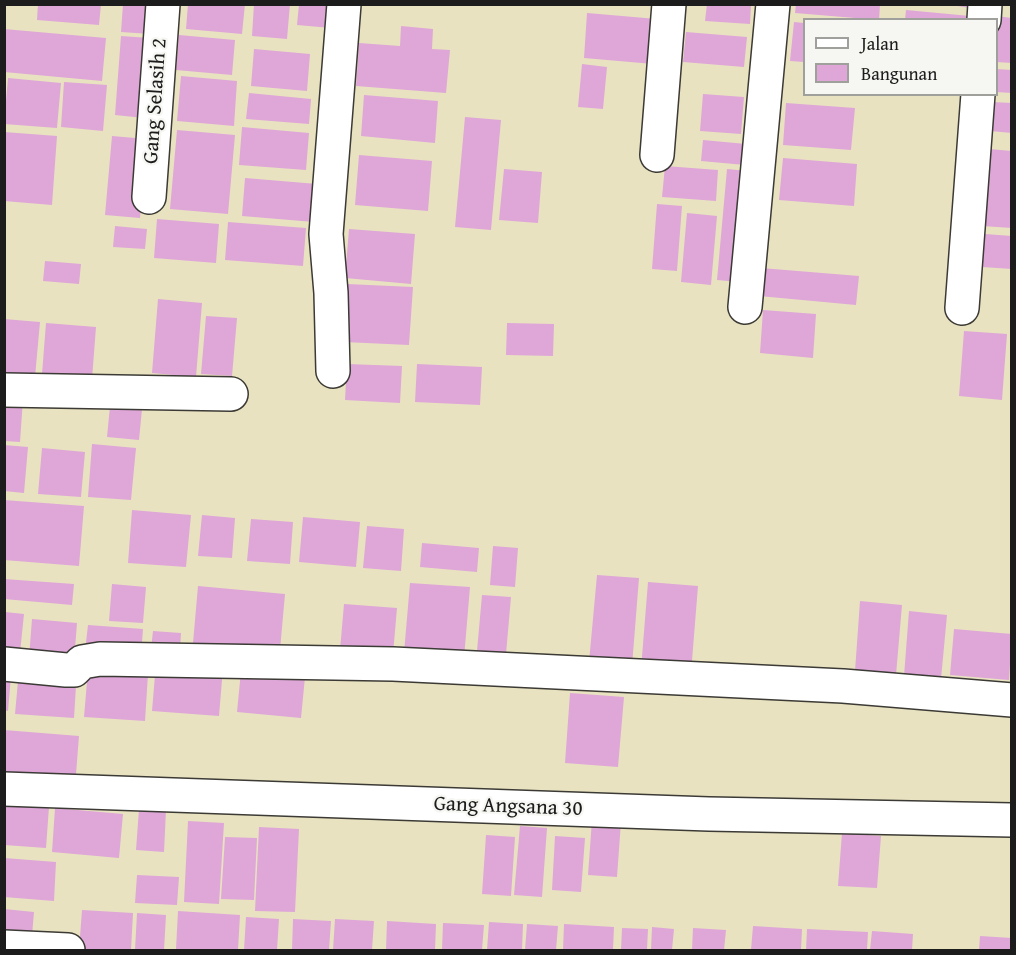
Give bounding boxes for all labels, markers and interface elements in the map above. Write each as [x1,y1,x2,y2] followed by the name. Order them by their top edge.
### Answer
[803,18,998,96] legend
[861,30,899,57] text: Jalan
[139,37,173,165] street label: Gang Selasih 2
[861,60,937,87] text: Bangunan
[433,792,583,822] street label: Gang Angsana 30

